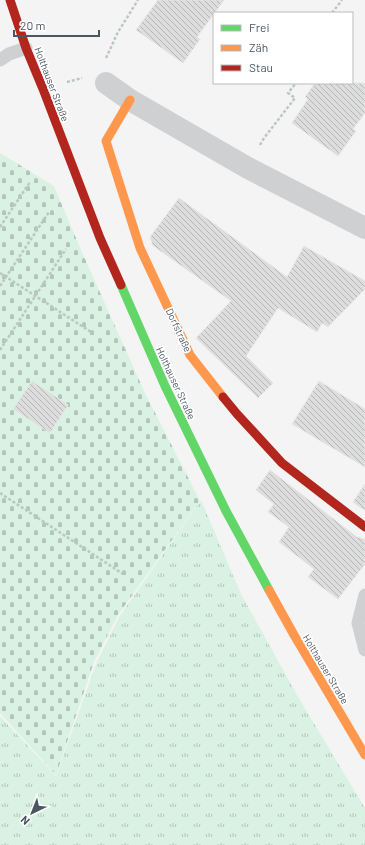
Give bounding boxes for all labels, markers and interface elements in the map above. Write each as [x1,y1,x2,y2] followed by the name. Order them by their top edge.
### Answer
[14,12,99,38] scale bar
[213,12,353,84] legend
[20,18,46,32] text: 20 m
[249,20,269,34] text: Frei
[249,40,268,54] text: Zäh
[32,45,72,123] street label: Holthauser Straße
[249,60,273,74] text: Stau
[164,306,194,354] street label: Dorfstraße
[154,345,198,421] street label: Holthauser Straße
[301,632,351,706] street label: Holthauser Straße
[12,793,52,833] north arrow
[18,813,32,828] text: N

